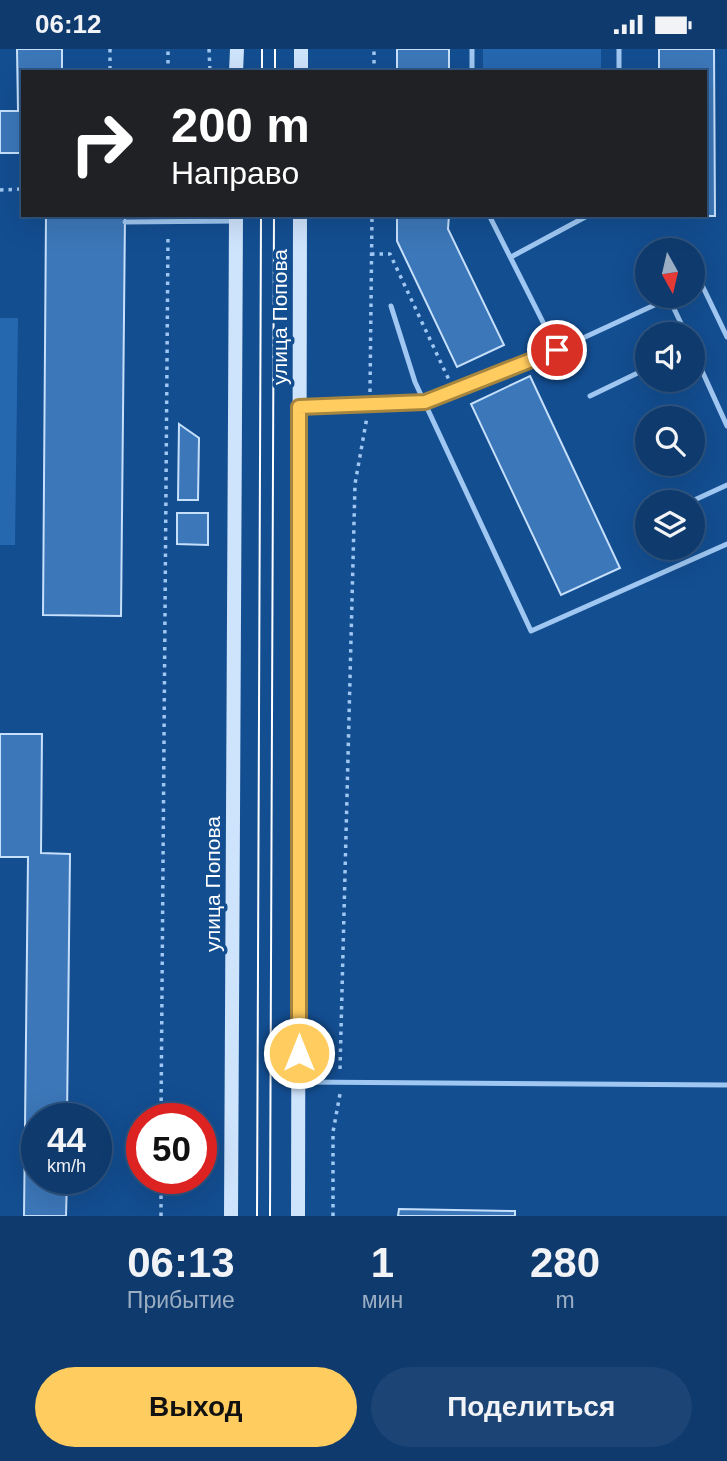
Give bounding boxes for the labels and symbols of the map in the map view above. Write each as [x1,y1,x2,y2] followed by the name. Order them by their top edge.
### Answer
[635,238,705,308] north arrow
[268,249,291,385] street label: улица Попова
[527,320,587,380] pin
[201,816,224,952] street label: улица Попова
[262,1016,336,1090] position arrow
[126,1103,217,1194] speed limit sign: 50

